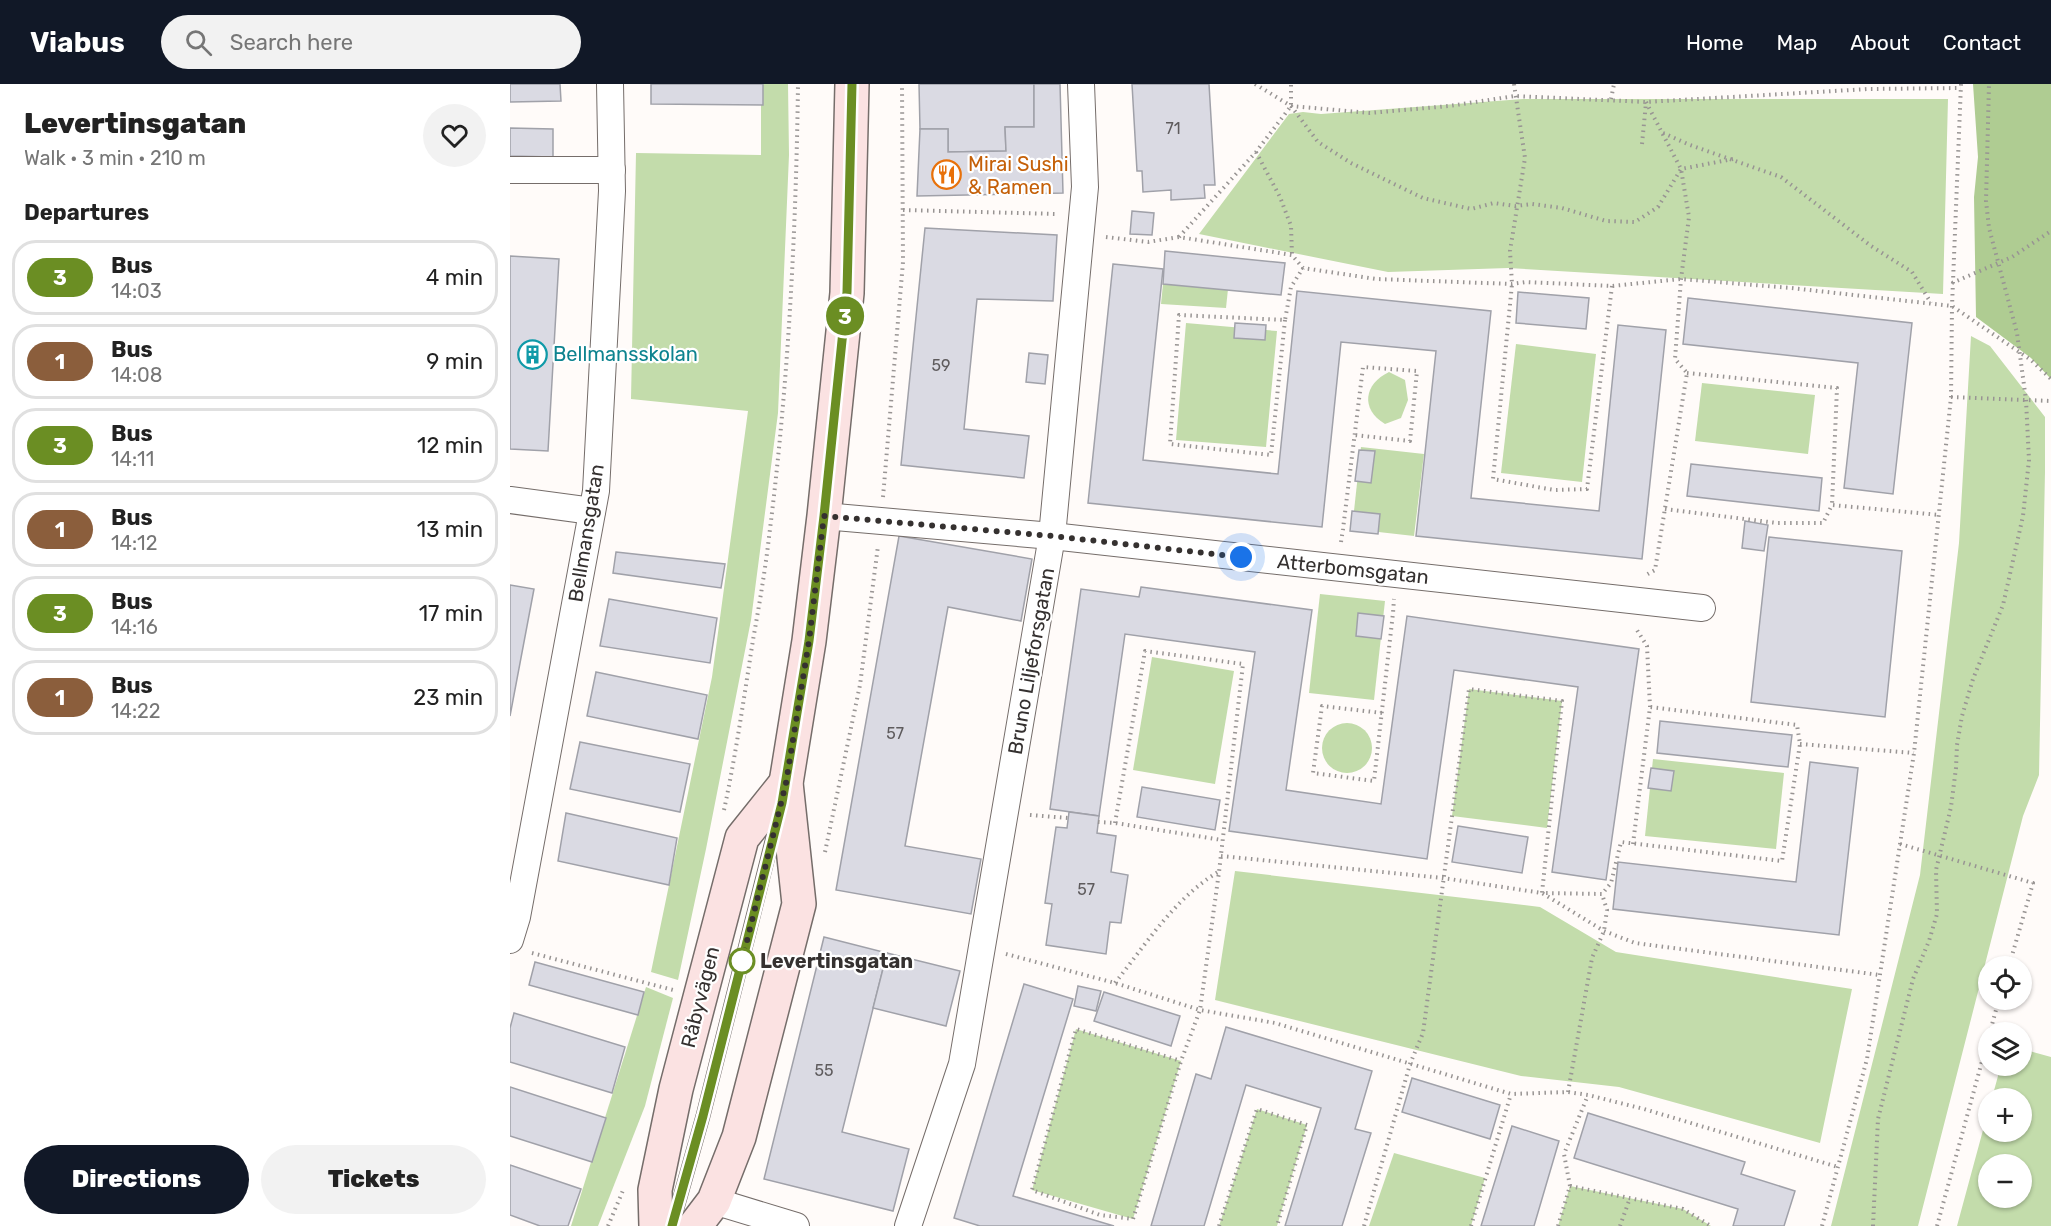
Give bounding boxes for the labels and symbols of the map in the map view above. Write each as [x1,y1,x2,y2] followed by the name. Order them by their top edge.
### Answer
[1165,119,1181,138] house number: 71
[968,152,1069,199] place label: Mirai Sushi & Ramen
[931,159,963,191] restaurant icon: Mirai Sushi & Ramen
[826,296,864,336] line badge: 3
[516,338,548,370] building icon: Bellmansskolan
[553,342,698,366] place label: Bellmansskolan
[932,356,951,375] house number: 59
[563,462,609,604] street label: Bellmansgatan
[1226,542,1256,572] your location
[1276,549,1430,589] street label: Atterbomsgatan
[1003,566,1059,756] street label: Bruno Liljeforsgatan
[886,724,904,743] house number: 57
[1077,880,1095,899] house number: 57
[676,944,724,1050] street label: Råbyvägen
[729,948,755,974] marker: Levertinsgatan
[760,949,913,973] place label: Levertinsgatan
[814,1061,834,1080] house number: 55

